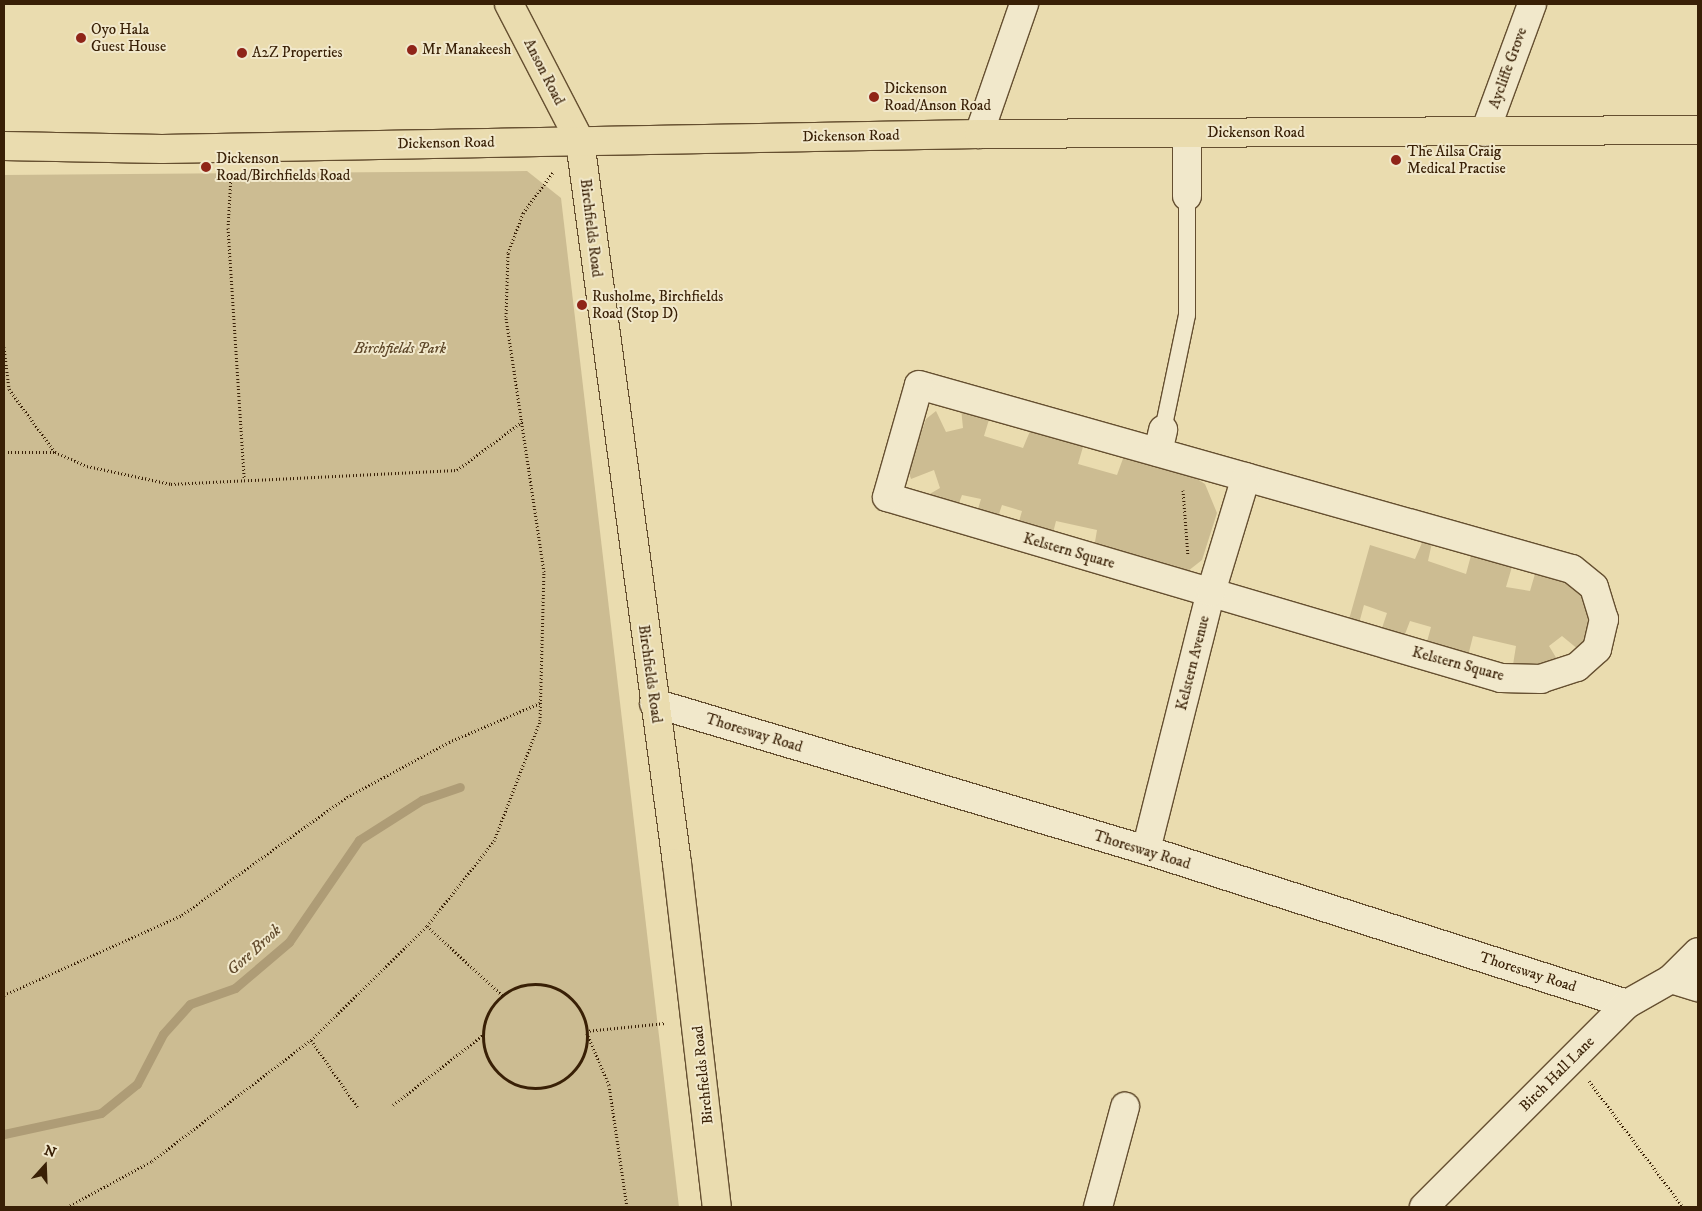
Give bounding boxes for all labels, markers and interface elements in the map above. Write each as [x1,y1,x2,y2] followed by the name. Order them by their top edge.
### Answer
[91,20,166,55] place label: Oyo Hala Guest House
[1485,25,1531,111] street label: Aycliffe Grove
[75,32,87,44] marker: Oyo Hala Guest House
[520,36,568,108] street label: Anson Road
[422,41,511,59] place label: Mr Manakeesh
[252,44,343,62] place label: A2Z Properties
[406,44,418,56] marker: Mr Manakeesh
[236,47,248,59] marker: A2Z Properties
[884,79,991,114] place label: Dickenson Road/Anson Road
[868,91,880,103] marker: Dickenson Road/Anson Road
[1207,124,1305,142] street label: Dickenson Road
[802,126,900,146] street label: Dickenson Road
[397,133,495,153] street label: Dickenson Road
[1407,142,1506,177] place label: The Ailsa Craig Medical Practise
[216,149,350,184] place label: Dickenson Road/Birchfields Road
[1389,153,1403,167] marker: The Ailsa Craig Medical Practise
[200,161,212,173] marker: Dickenson Road/Birchfields Road
[576,178,606,278] street label: Birchfields Road
[592,287,723,322] place label: Rusholme, Birchfields Road (Stop D)
[576,299,588,311] marker: Rusholme, Birchfields Road (Stop D)
[354,340,446,358] park label: Birchfields Park
[1021,529,1117,573] street label: Kelstern Square
[1173,614,1213,712] street label: Kelstern Avenue
[634,624,666,724] street label: Birchfields Road
[1410,643,1506,685] street label: Kelstern Square
[703,710,805,756] street label: Thoresway Road
[1091,827,1193,873] street label: Thoresway Road
[223,921,285,979] water label: Gore Brook
[1477,948,1579,996] street label: Thoresway Road
[689,1025,717,1125] street label: Birchfields Road
[1516,1033,1598,1115] street label: Birch Hall Lane
[20,1141,70,1191] north arrow
[42,1141,59,1162] text: N

